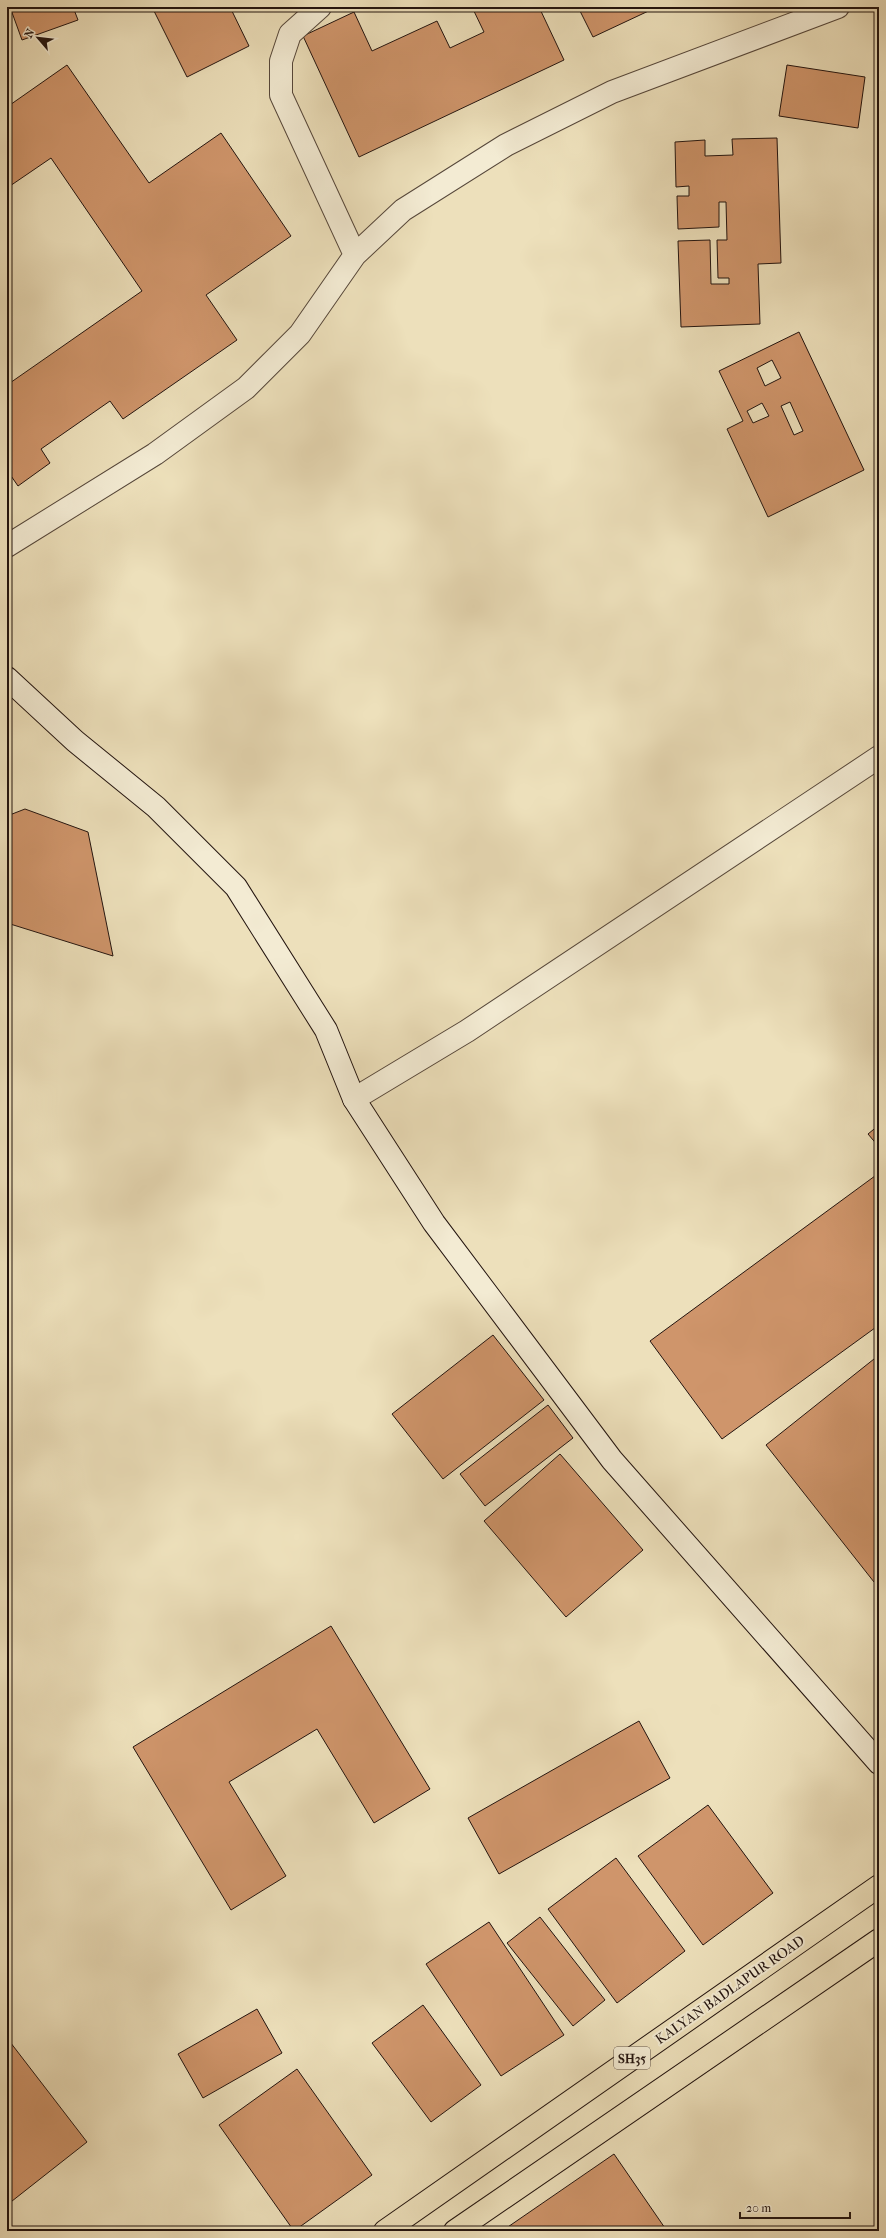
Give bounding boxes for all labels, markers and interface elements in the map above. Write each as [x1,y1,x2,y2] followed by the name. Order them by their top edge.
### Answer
[18,18,58,58] north arrow
[22,26,38,40] text: N
[652,1932,808,2048] street label: KALYAN BADLAPUR ROAD
[614,2047,650,2069] road number: SH35
[740,2194,850,2220] scale bar
[746,2201,771,2215] text: 20 m

